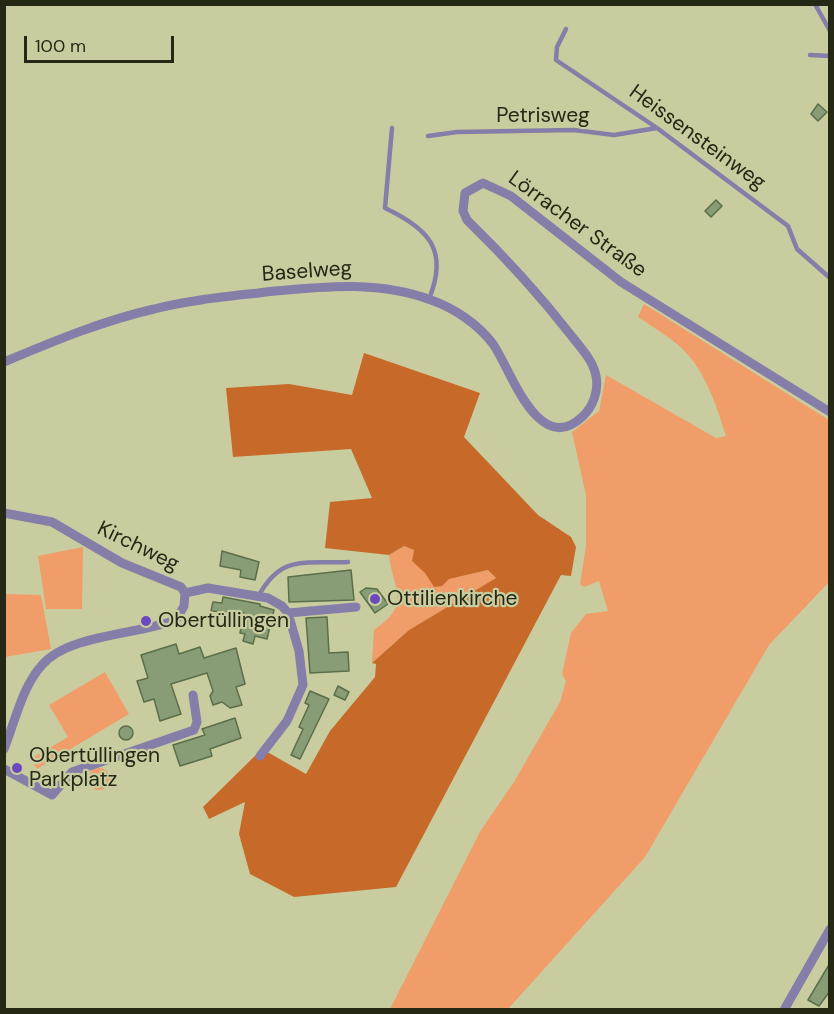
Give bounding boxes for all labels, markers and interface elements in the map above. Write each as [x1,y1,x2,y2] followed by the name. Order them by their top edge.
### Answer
[27,24,177,62] scale bar
[35,34,86,58] text: 100 m
[624,80,770,196] street label: Heissensteinweg
[496,103,590,129] street label: Petrisweg
[503,166,651,284] street label: Lörracher Straße
[261,256,353,288] street label: Baselweg
[93,516,183,578] street label: Kirchweg
[387,586,517,612] place label: Ottilienkirche
[368,592,382,606] marker: Ottilienkirche
[158,608,289,634] place label: Obertüllingen
[139,614,153,628] marker: Obertüllingen
[29,743,160,793] place label: Obertüllingen Parkplatz
[10,761,24,775] marker: Obertüllingen Parkplatz

